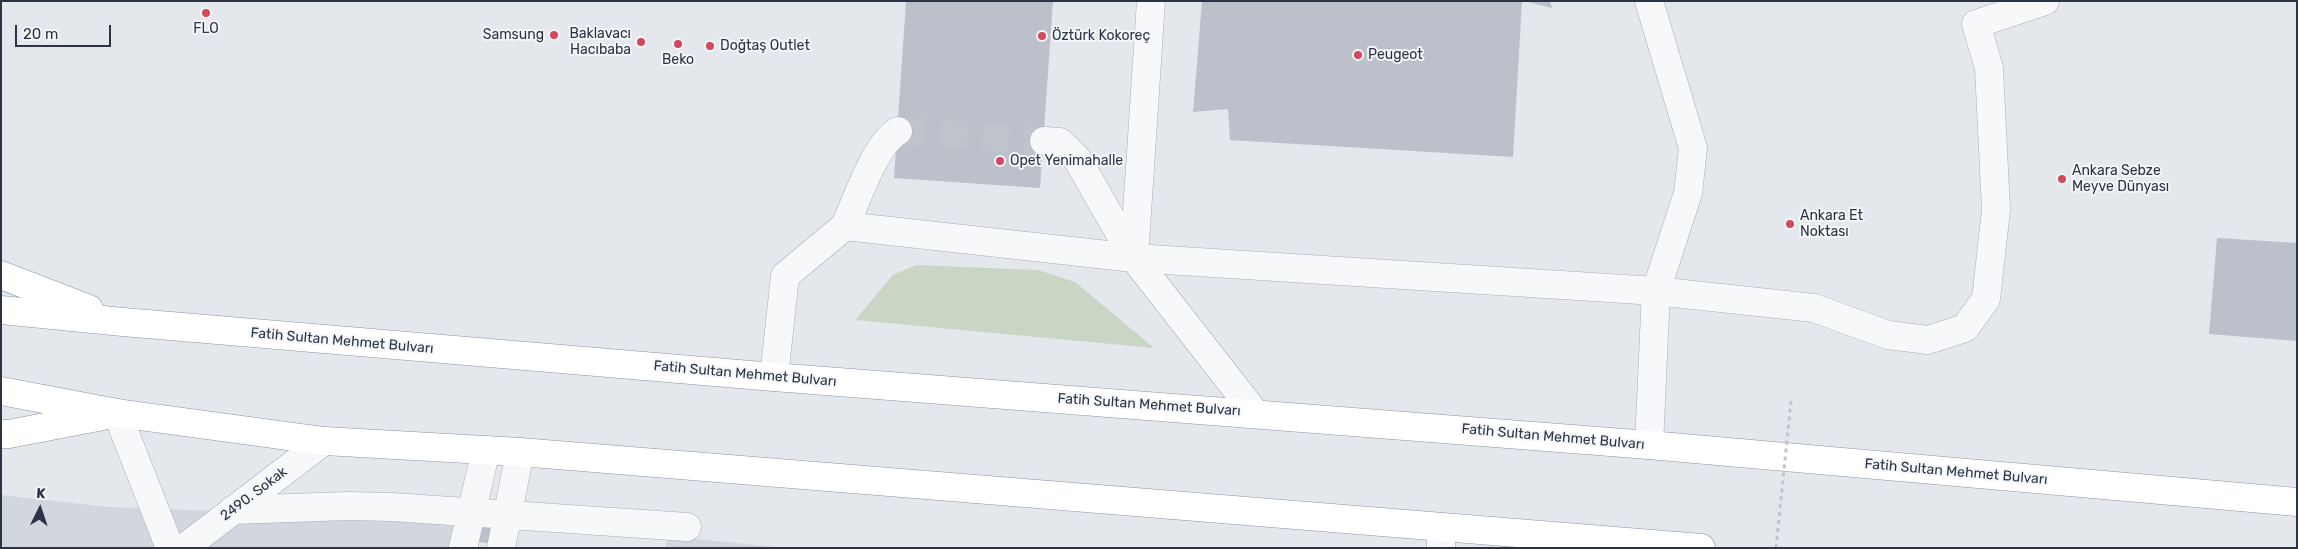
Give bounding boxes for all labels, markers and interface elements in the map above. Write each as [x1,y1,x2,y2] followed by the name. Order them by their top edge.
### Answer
[200,7,212,19] marker: FLO
[18,15,114,47] scale bar
[193,21,219,37] place label: FLO
[23,25,58,43] text: 20 m
[569,26,631,58] place label: Baklavacı Hacıbaba
[483,27,544,43] place label: Samsung
[1052,28,1150,44] place label: Öztürk Kokoreç
[548,29,560,41] marker: Samsung
[1036,30,1048,42] marker: Öztürk Kokoreç
[635,36,647,48] marker: Baklavacı Hacıbaba
[672,38,684,50] marker: Beko
[720,38,810,54] place label: Doğtaş Outlet
[704,40,716,52] marker: Doğtaş Outlet
[1368,47,1423,63] place label: Peugeot
[1352,49,1364,61] marker: Peugeot
[662,52,694,68] place label: Beko
[1010,153,1123,169] place label: Opet Yenimahalle
[994,155,1006,167] marker: Opet Yenimahalle
[2072,163,2169,196] place label: Ankara Sebze Meyve Dünyası
[2056,173,2068,185] marker: Ankara Sebze Meyve Dünyası
[1800,208,1863,240] place label: Ankara Et Noktası
[1784,218,1796,230] marker: Ankara Et Noktası
[250,325,434,357] street label: Fatih Sultan Mehmet Bulvarı
[653,358,837,390] street label: Fatih Sultan Mehmet Bulvarı
[1057,390,1241,420] street label: Fatih Sultan Mehmet Bulvarı
[1461,421,1645,453] street label: Fatih Sultan Mehmet Bulvarı
[1864,456,2048,488] street label: Fatih Sultan Mehmet Bulvarı
[217,463,291,525] street label: 2490. Sokak
[15,484,65,534] north arrow
[36,485,46,502] text: K

